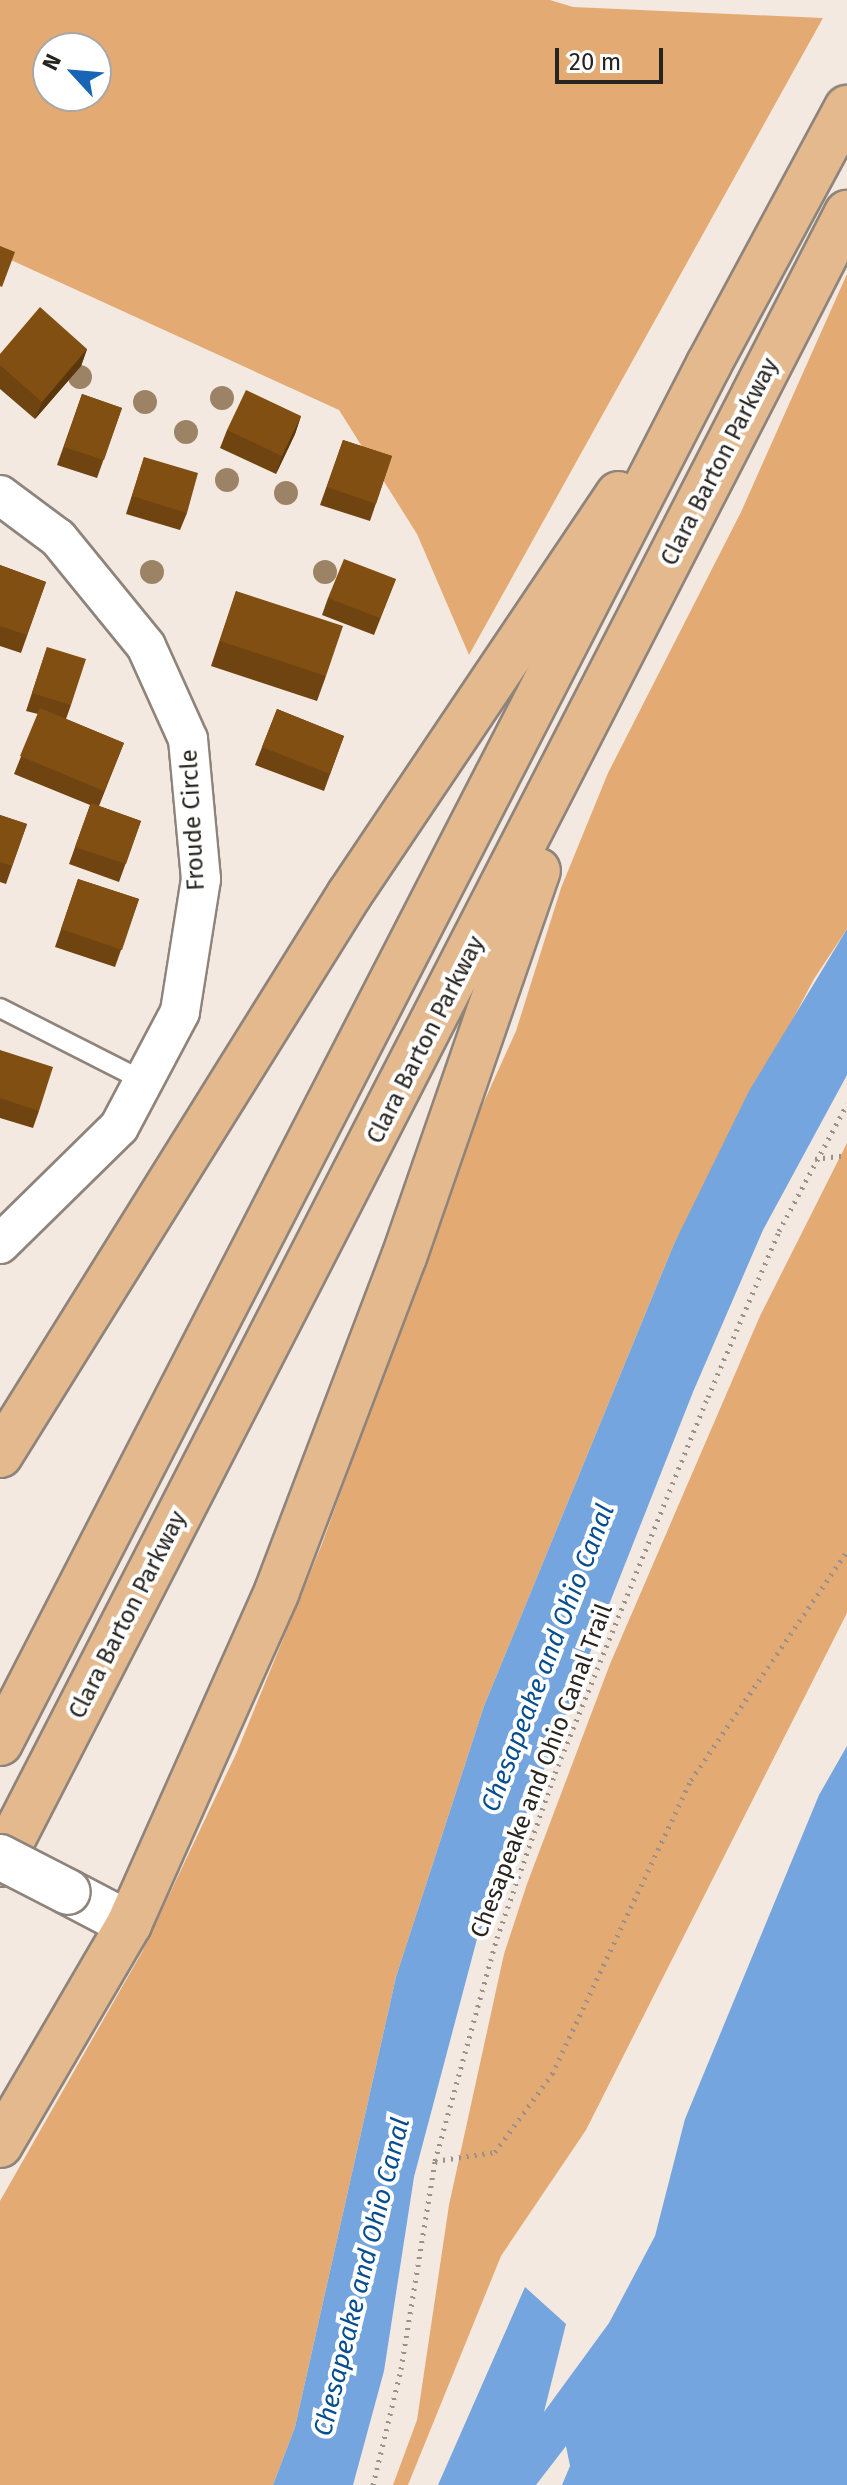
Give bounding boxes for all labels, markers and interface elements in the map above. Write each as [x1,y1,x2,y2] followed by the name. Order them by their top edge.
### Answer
[32,32,112,112] north arrow
[559,32,667,82] scale bar
[569,48,621,76] text: 20 m
[36,50,67,75] text: N
[655,353,785,571] street label: Clara Barton Parkway
[175,749,211,891] street label: Froude Circle
[361,931,491,1149] street label: Clara Barton Parkway
[475,1500,621,1816] water label: Chesapeake and Ohio Canal
[63,1506,193,1724] street label: Clara Barton Parkway
[465,1600,619,1942] street label: Chesapeake and Ohio Canal Trail
[307,2115,417,2439] water label: Chesapeake and Ohio Canal

